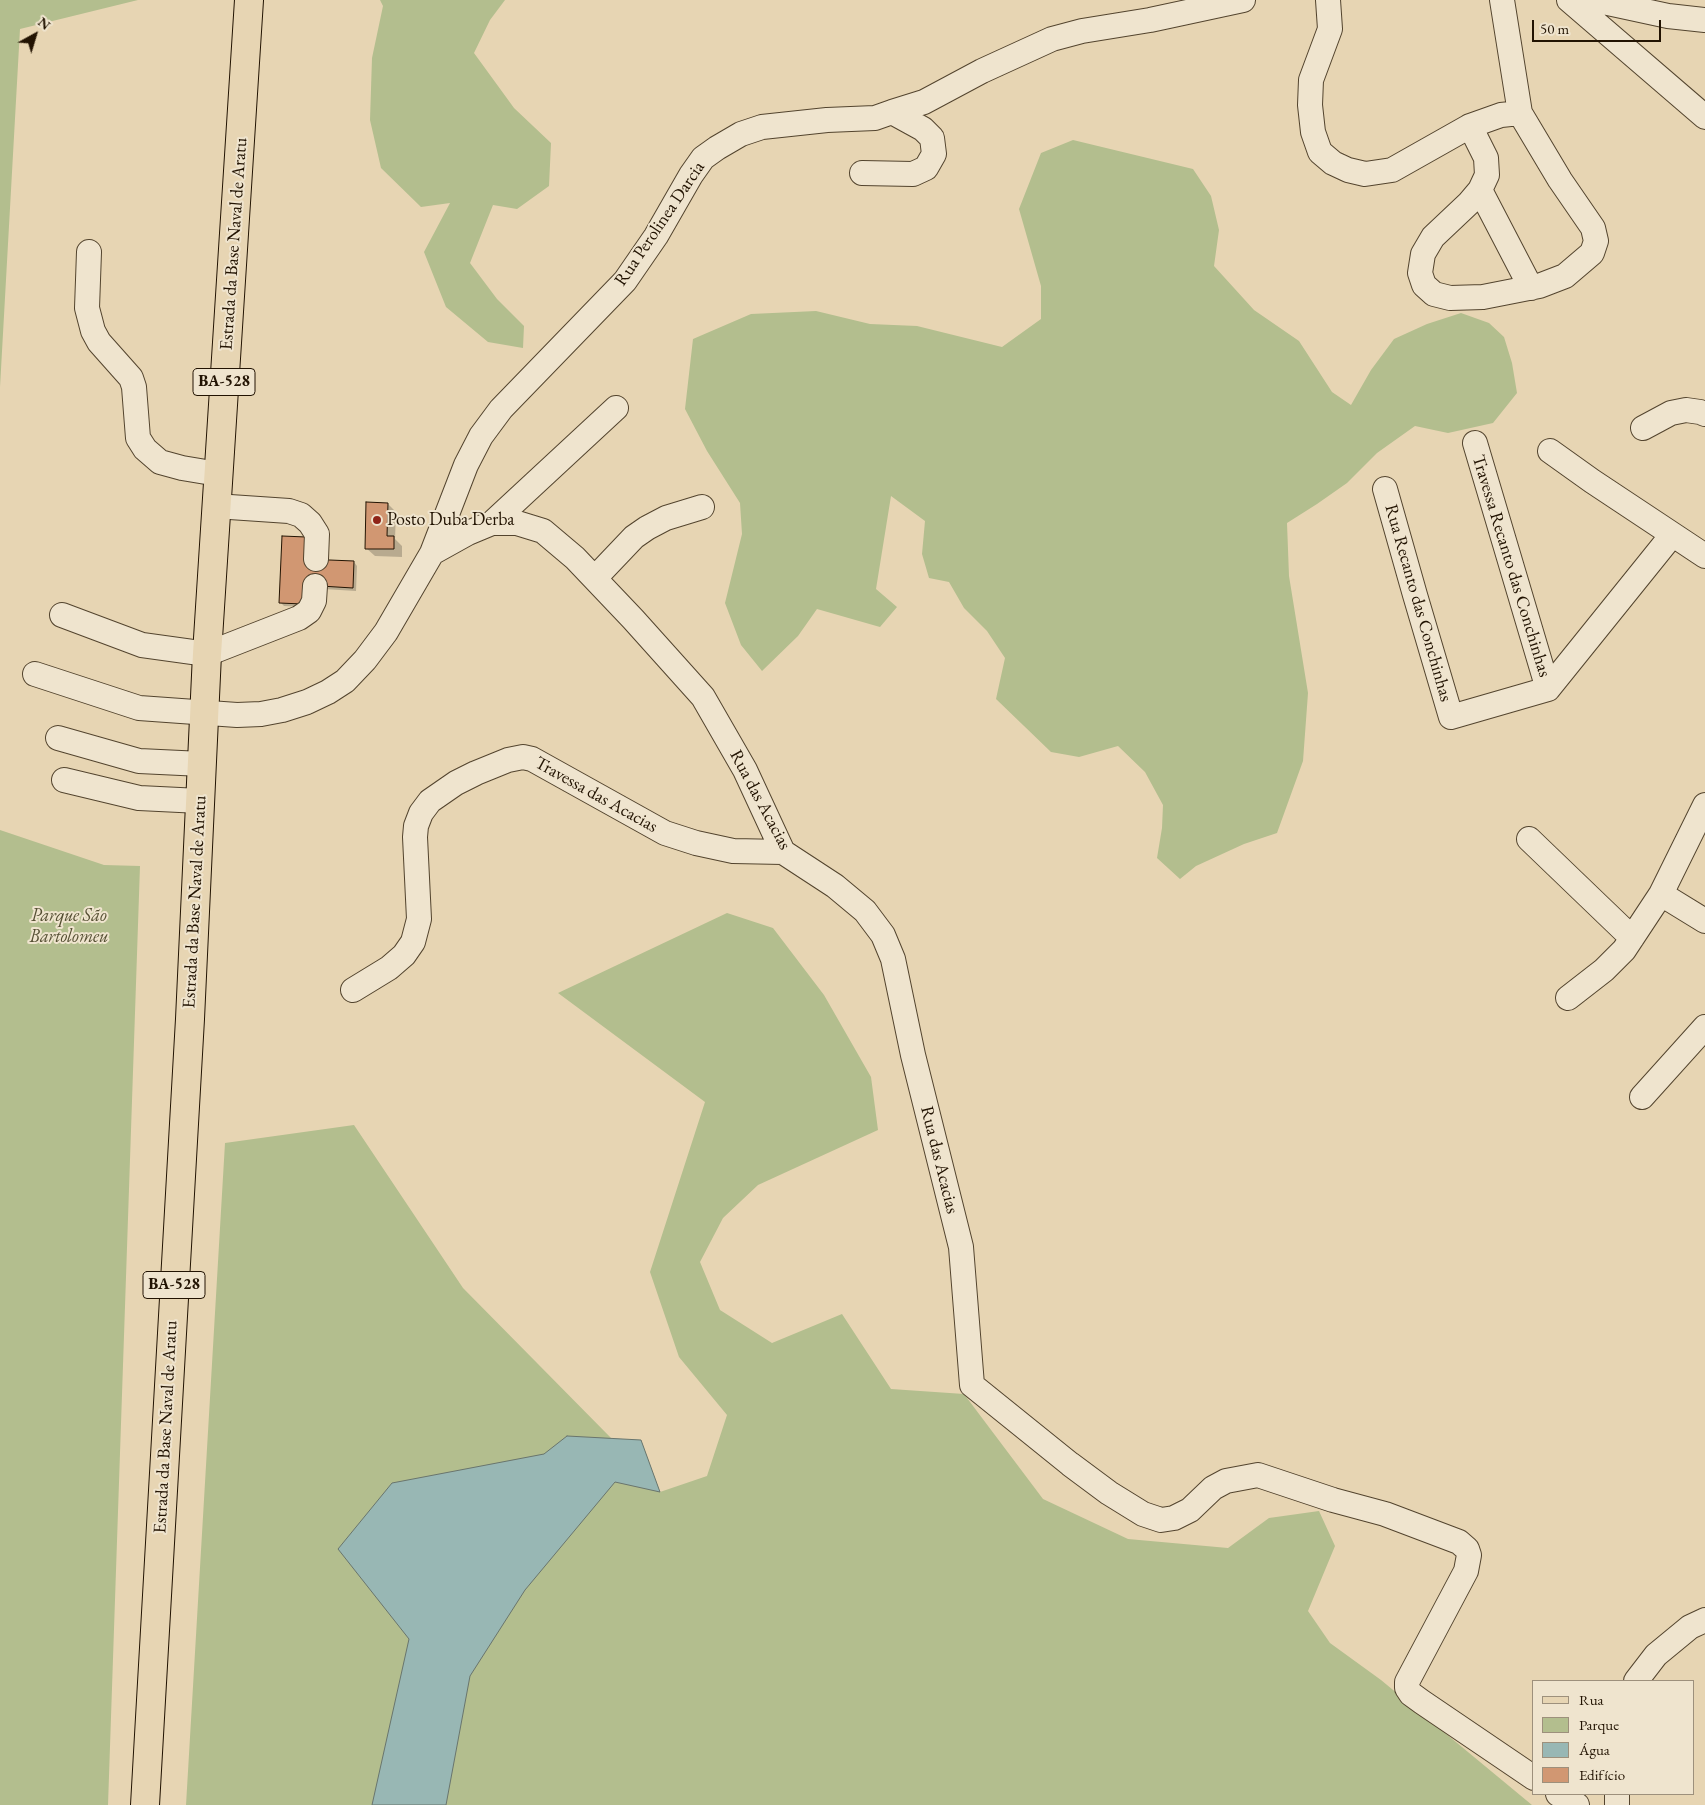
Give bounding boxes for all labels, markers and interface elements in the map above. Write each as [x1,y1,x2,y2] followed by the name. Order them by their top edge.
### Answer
[10,10,60,60] north arrow
[1535,10,1664,42] scale bar
[34,13,54,34] text: N
[1540,19,1569,38] text: 50 m
[216,137,252,351] street label: Estrada da Base Naval de Aratu
[610,158,710,290] street label: Rua Perolinea Darcia
[193,368,255,396] road number: BA-528
[1467,452,1555,680] street label: Travessa Recanto das Conchinhas
[1379,502,1457,704] street label: Rua Recanto das Conchinhas
[387,509,514,531] place label: Posto Duba Derba
[371,514,383,526] marker: Posto Duba Derba
[725,746,795,854] street label: Rua das Acacias
[531,752,661,838] street label: Travessa das Acacias
[179,795,211,1009] street label: Estrada da Base Naval de Aratu
[30,905,108,948] park label: Parque São Bartolomeu
[915,1104,963,1216] street label: Rua das Acacias
[143,1272,205,1298] road number: BA-528
[150,1320,182,1534] street label: Estrada da Base Naval de Aratu
[1532,1680,1695,1795] legend
[1579,1690,1604,1709] text: Rua
[1579,1715,1619,1734] text: Parque
[1579,1740,1610,1759] text: Água
[1579,1765,1625,1784] text: Edifício

